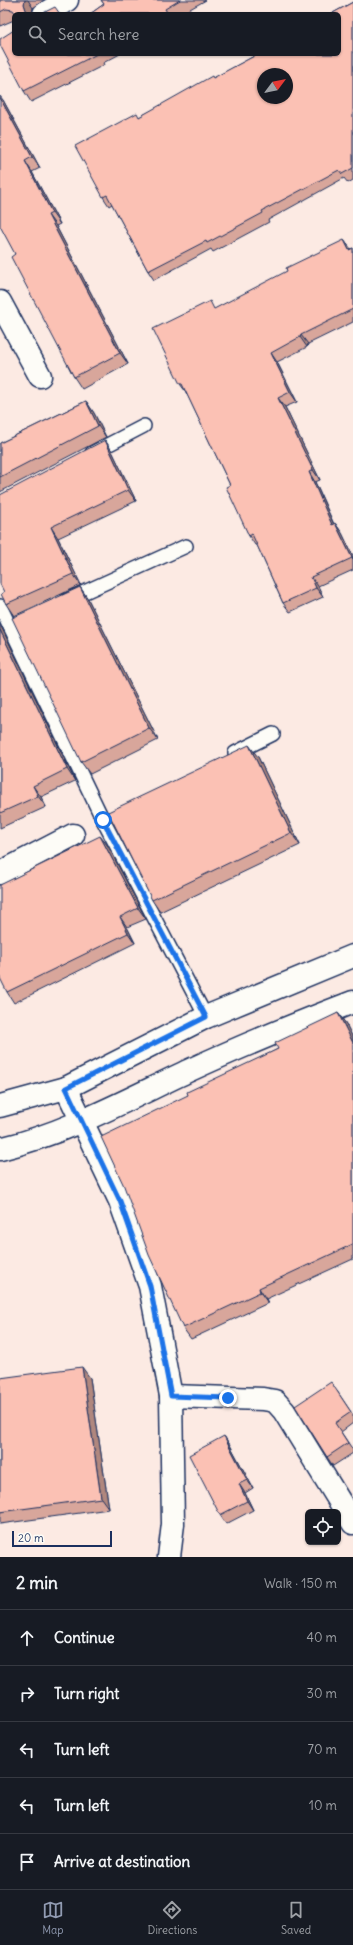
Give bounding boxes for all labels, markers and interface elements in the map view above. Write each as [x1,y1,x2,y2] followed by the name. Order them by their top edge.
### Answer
[12,12,341,56] search box
[26,23,48,45] icon: search
[58,25,139,44] text: Search here
[257,68,293,104] north arrow
[94,811,112,829] route start
[219,1389,237,1407] route end
[305,1509,341,1545] map controls
[305,1509,341,1545] button: locate
[12,1529,112,1548] scale bar
[18,1531,44,1545] text: 20 m
[16,1572,58,1594] text: 2 min
[264,1575,337,1592] text: Walk · 150 m
[16,1627,38,1649] icon: ahead
[54,1628,115,1647] text: Continue
[306,1629,337,1646] text: 40 m
[16,1683,38,1705] icon: right
[54,1684,119,1703] text: Turn right
[307,1685,337,1702] text: 30 m
[16,1739,38,1761] icon: left
[54,1740,109,1759] text: Turn left
[308,1741,337,1758] text: 70 m
[16,1795,38,1817] icon: left
[54,1796,109,1815] text: Turn left
[309,1797,337,1814] text: 10 m
[16,1851,38,1873] icon: arrive
[54,1852,190,1871] text: Arrive at destination
[42,1899,64,1937] tab: Map
[148,1899,197,1937] tab: Directions
[281,1899,311,1937] tab: Saved

